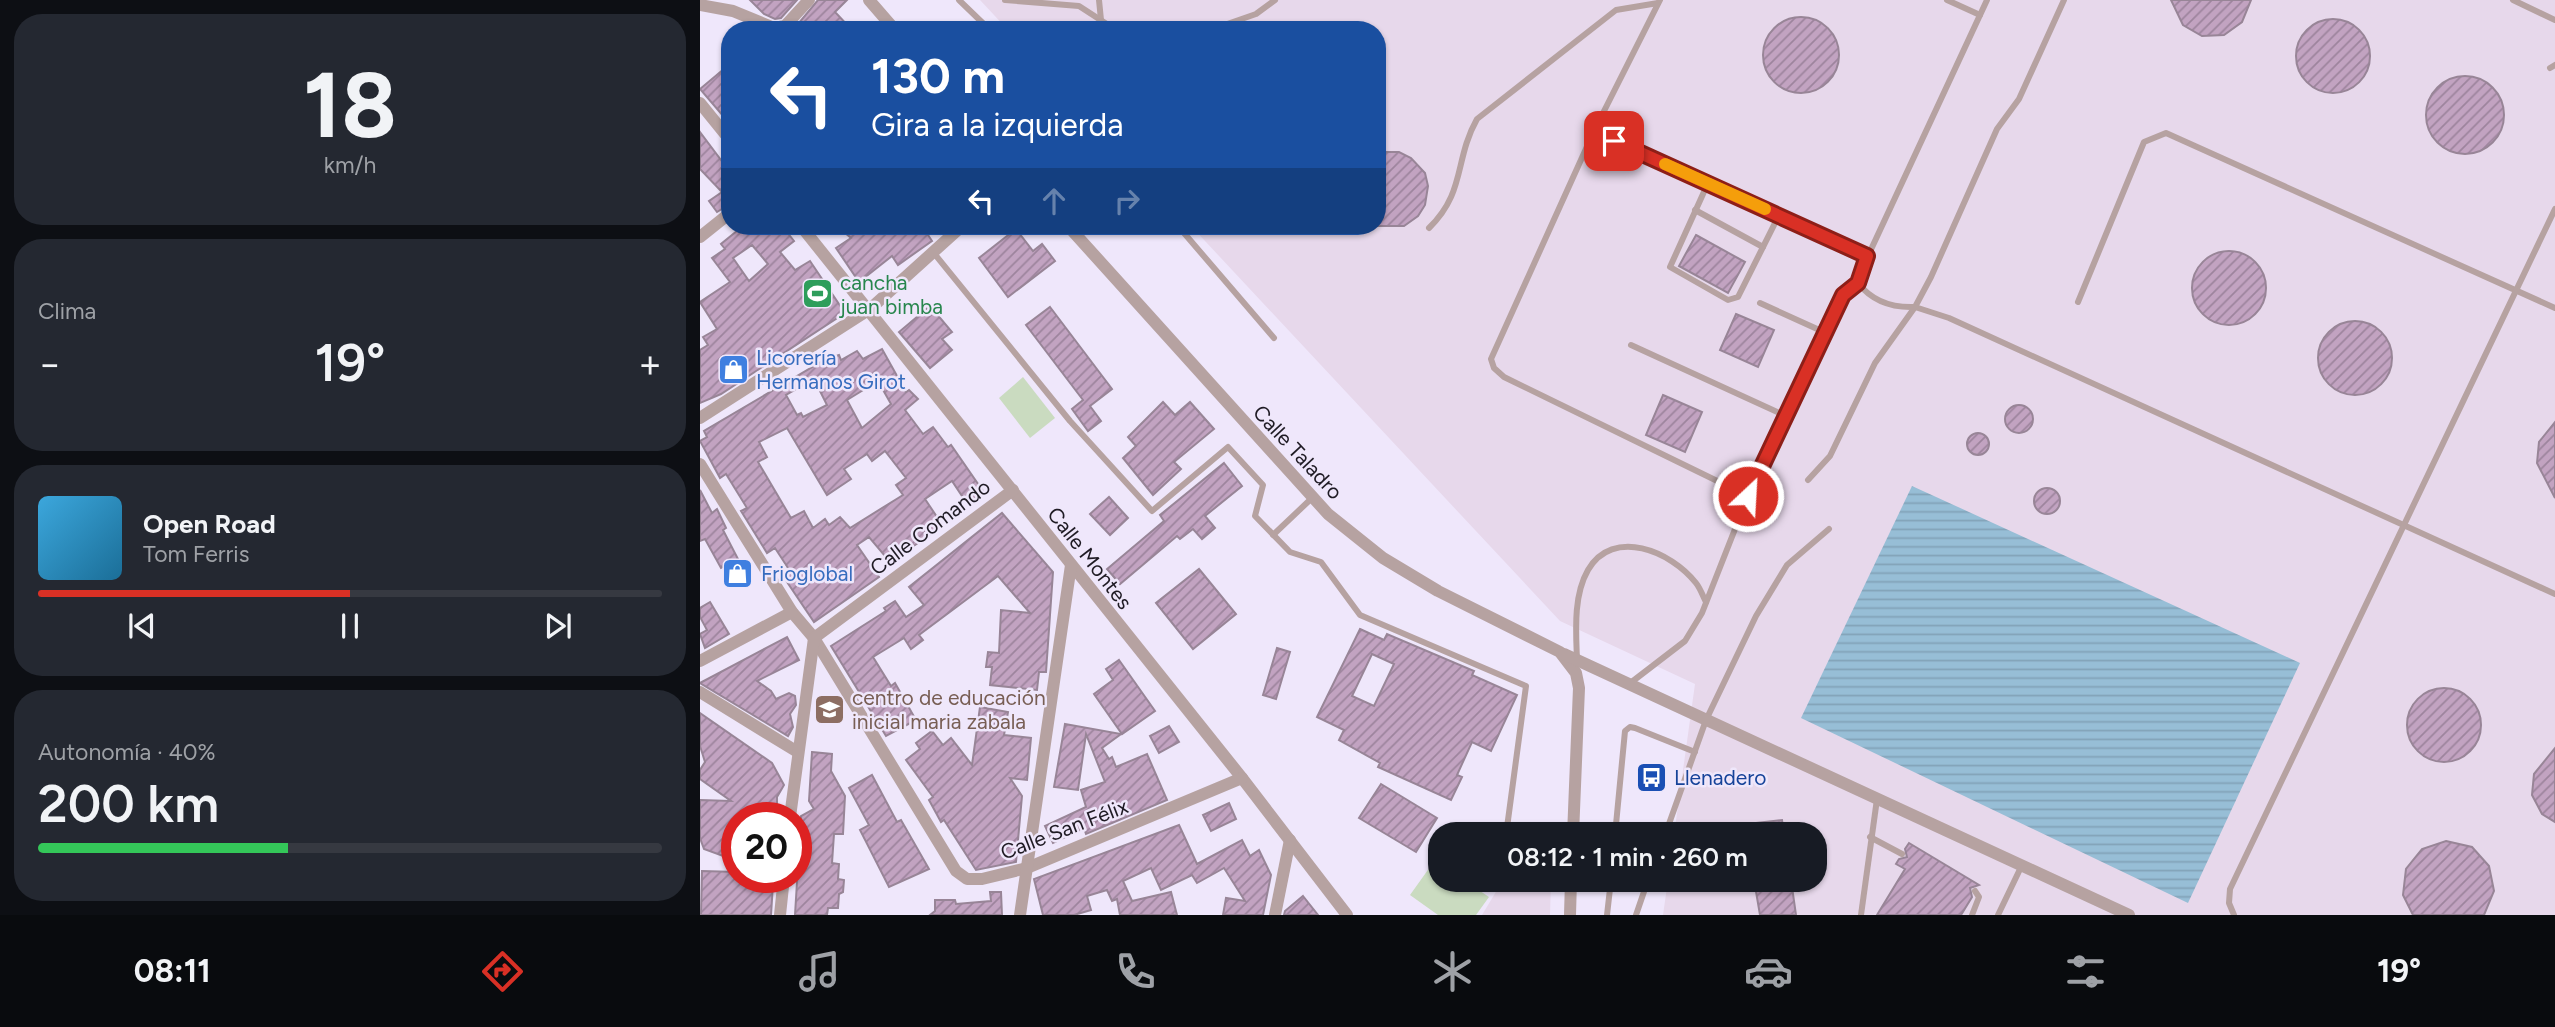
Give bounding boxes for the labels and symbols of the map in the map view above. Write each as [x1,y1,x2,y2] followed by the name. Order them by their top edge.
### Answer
[1584,111,1644,171] pin
[838,270,943,319] place label: cancha juan bimba
[800,277,834,311] sports icon: cancha juan bimba
[756,345,906,394] place label: Licorería Hermanos Girot
[716,352,750,386] shop icon: Licorería Hermanos Girot
[1248,400,1348,504] street label: Calle Taladro
[1711,459,1785,533] position arrow
[865,474,995,580] street label: Calle Comando
[1042,502,1138,614] street label: Calle Montes
[721,556,755,590] shop icon: Frioglobal
[761,561,853,586] place label: Frioglobal
[852,685,1046,734] place label: centro de educación inicial maria zabala
[812,692,846,726] school or university icon: centro de educación inicial maria zabala
[1634,760,1668,794] bus stop icon: Llenadero
[1674,765,1766,790] place label: Llenadero
[997,793,1131,865] street label: Calle San Félix
[721,802,812,893] speed limit sign: 20

